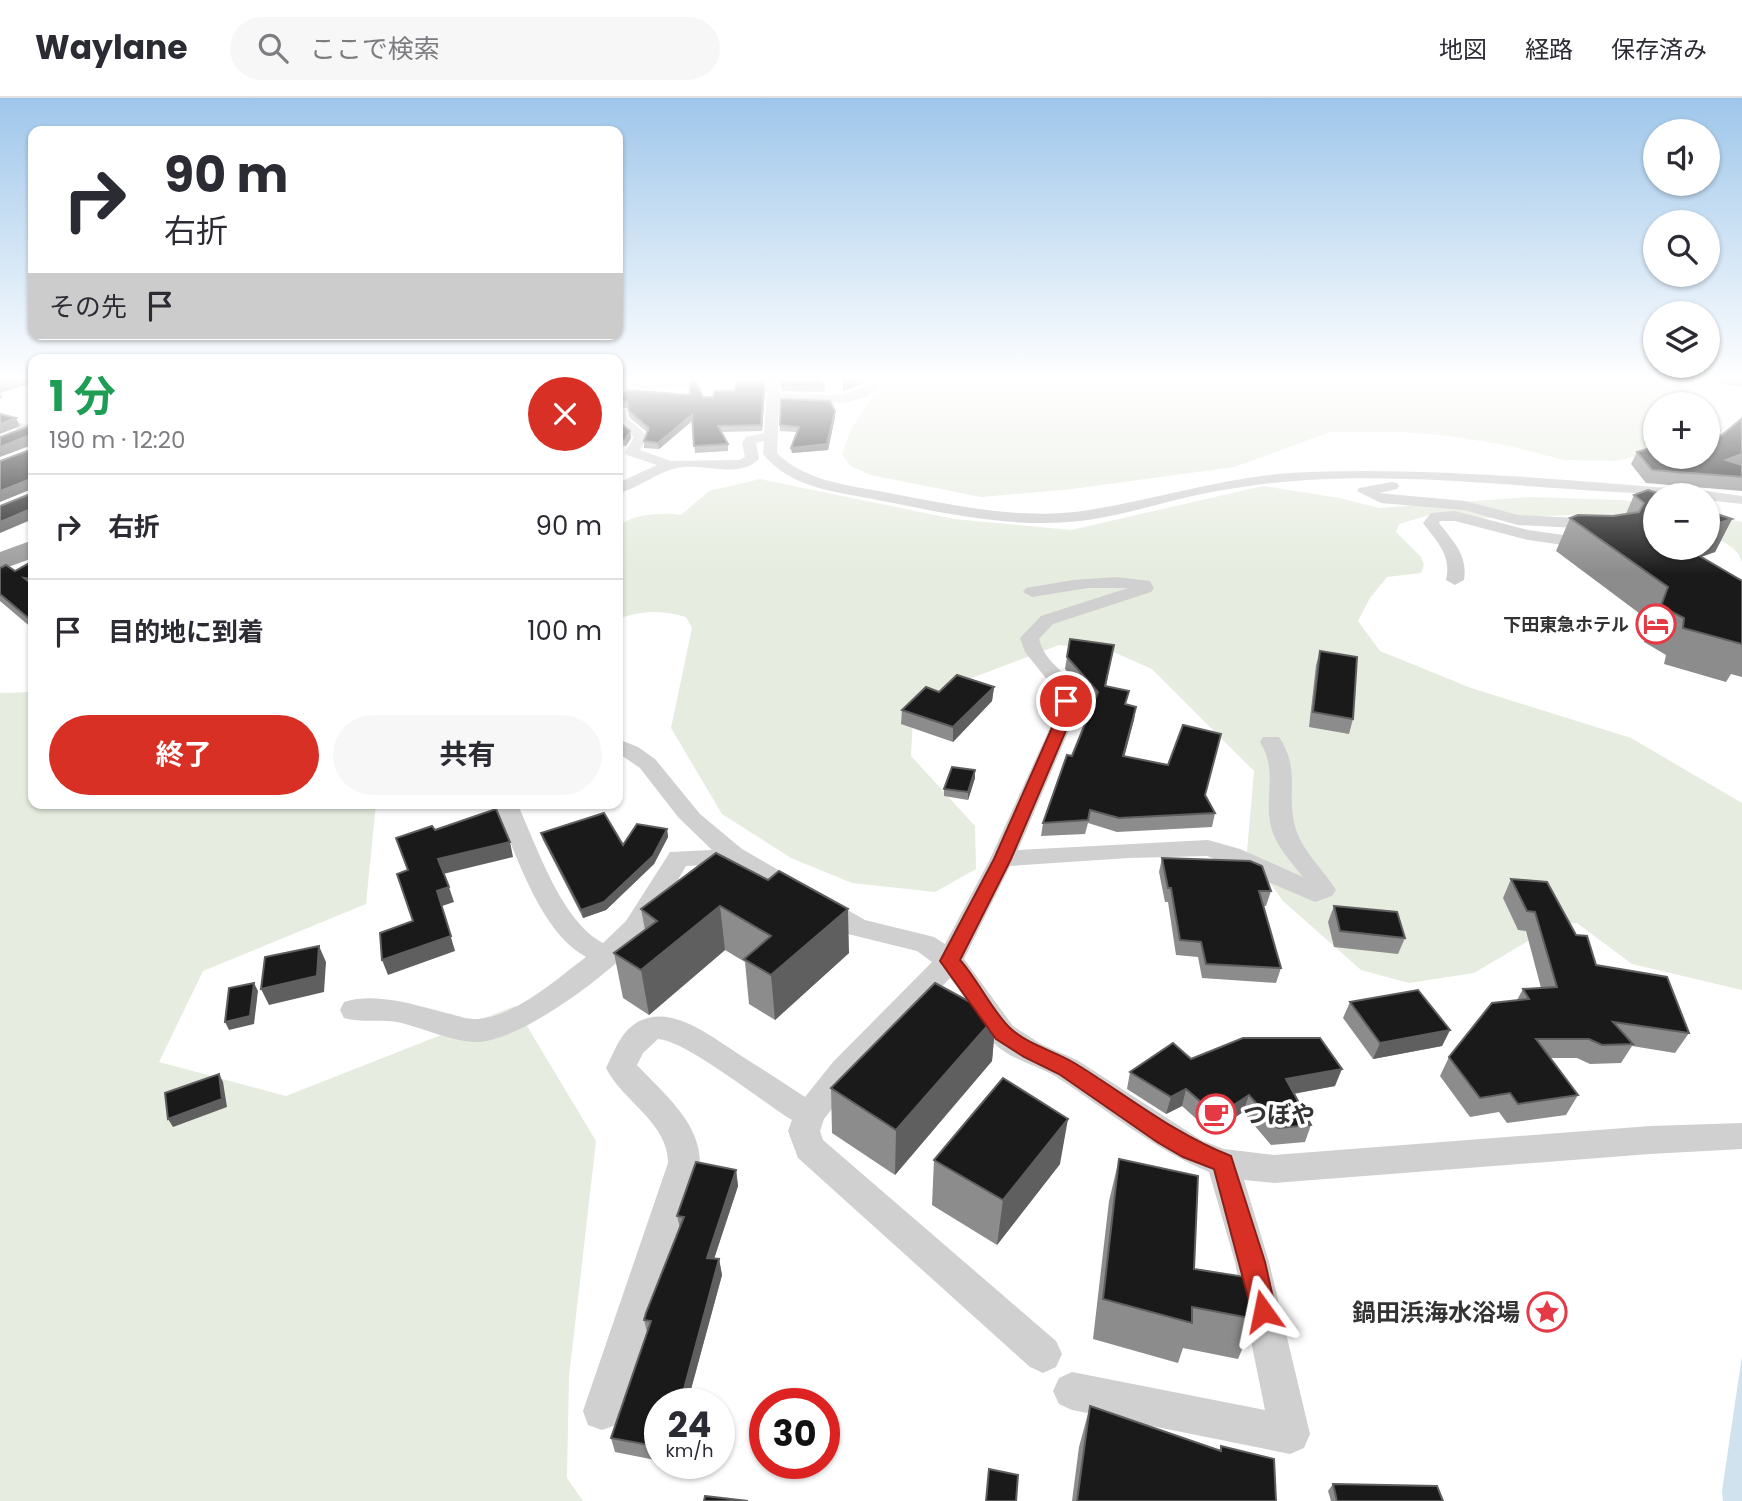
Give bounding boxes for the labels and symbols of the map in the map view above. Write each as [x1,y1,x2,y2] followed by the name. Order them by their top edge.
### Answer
[1635,603,1677,645] hotel icon: 下田東急ホテル
[1503,612,1629,637] place label: 下田東急ホテル
[1036,671,1096,731] pin
[1195,1093,1237,1135] cafe icon: つぼや
[1243,1098,1315,1131] place label: つぼや
[1226,1274,1300,1348] position arrow
[1526,1291,1568,1333] place icon: 鍋田浜海水浴場
[1352,1296,1520,1329] place label: 鍋田浜海水浴場
[749,1388,840,1479] speed limit sign: 30

